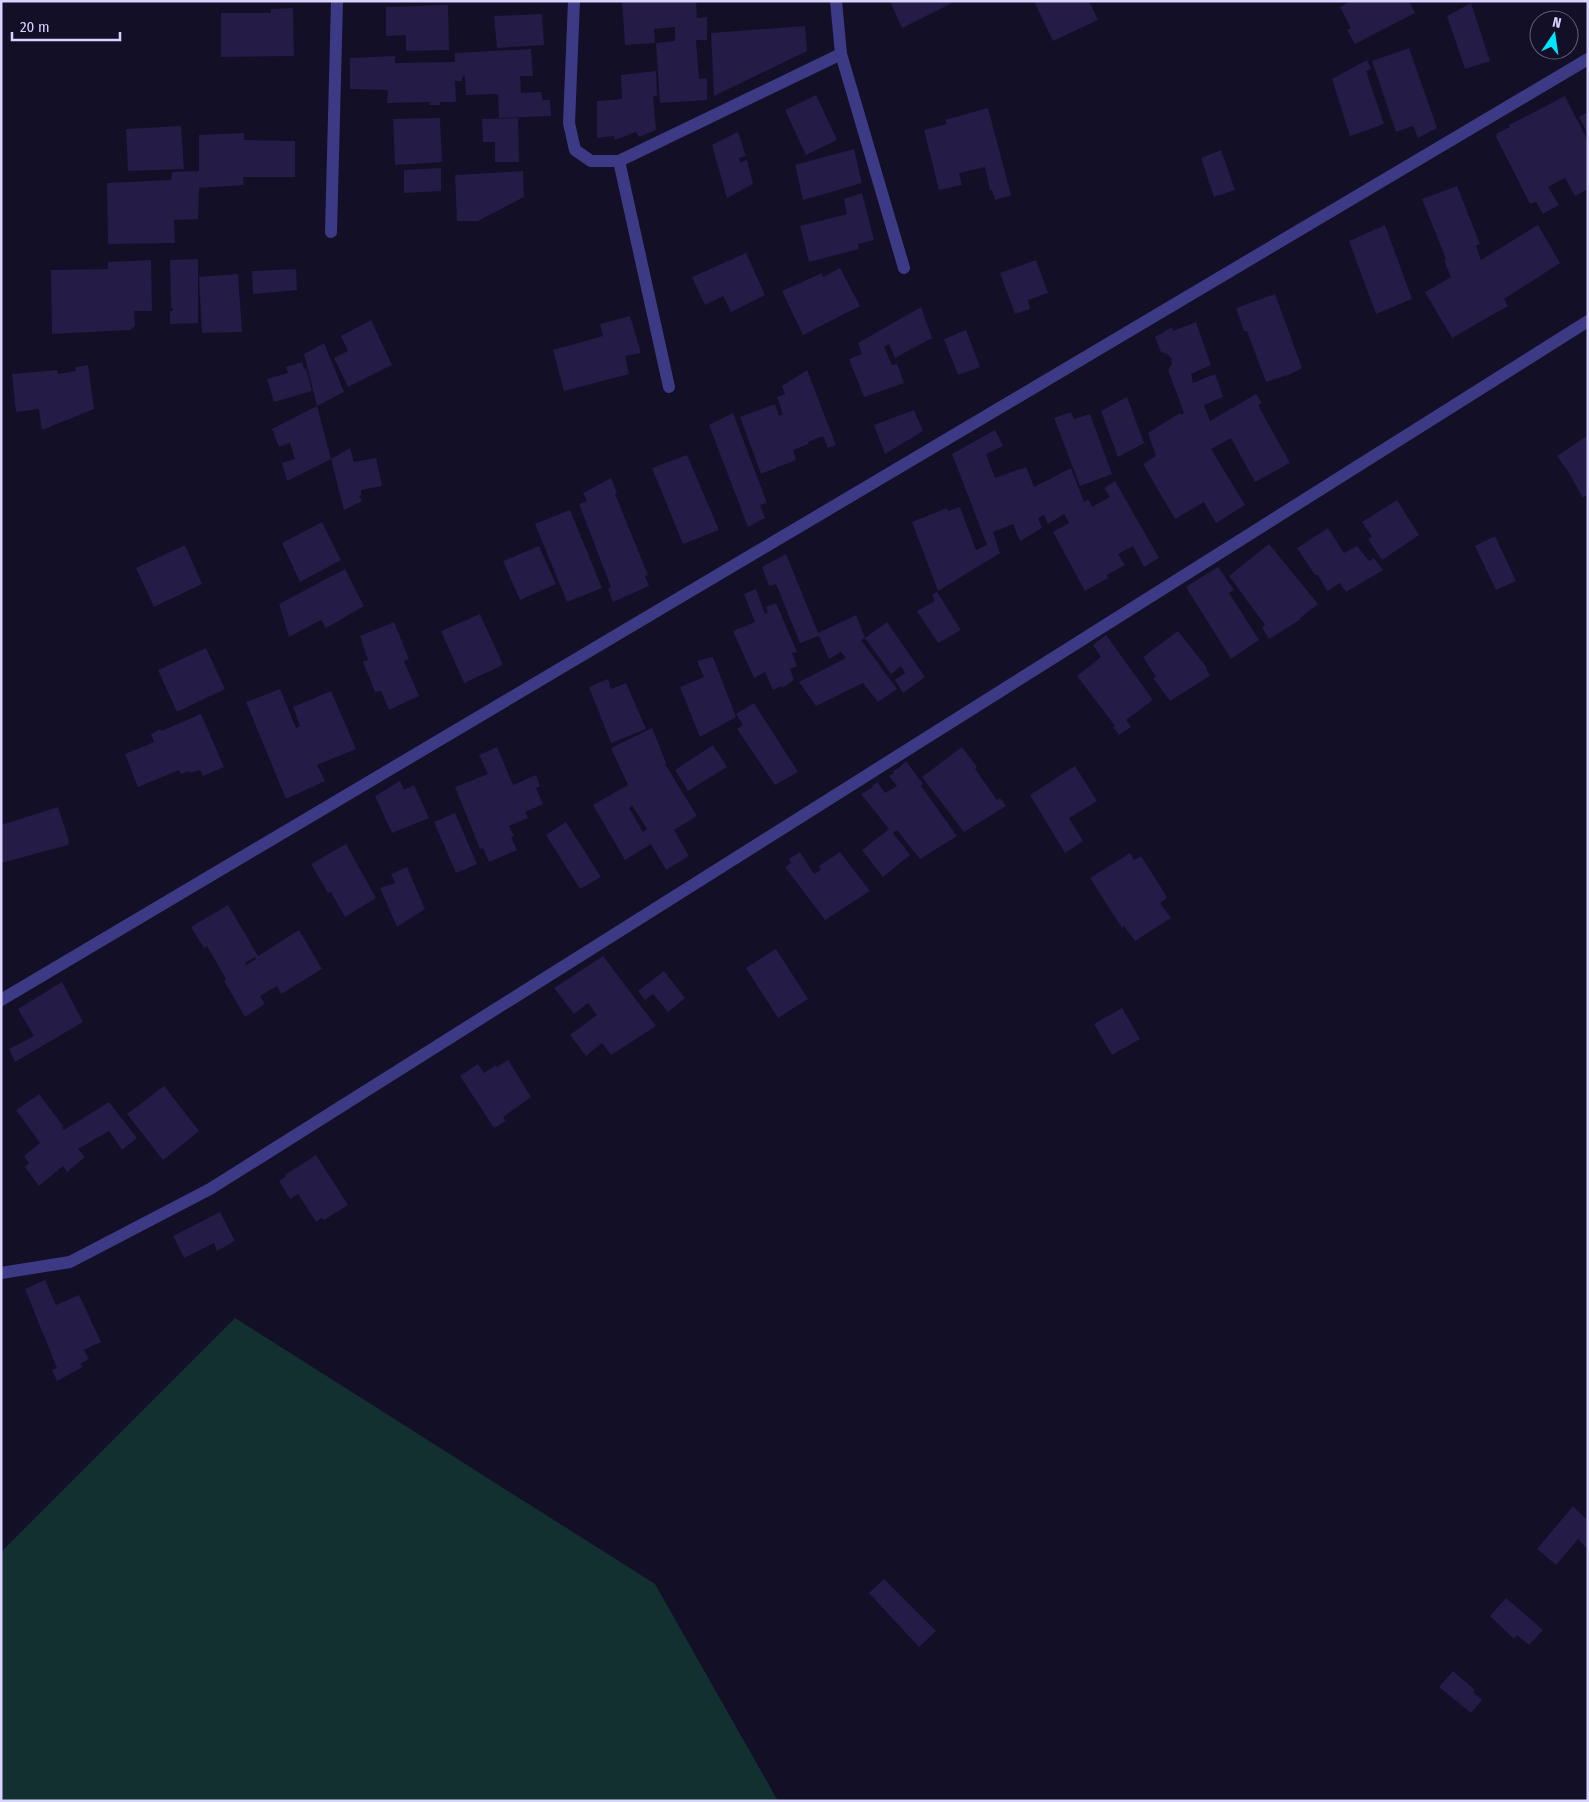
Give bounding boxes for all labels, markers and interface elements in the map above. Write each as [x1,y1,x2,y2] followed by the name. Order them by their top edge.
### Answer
[12,10,120,42] scale bar
[1529,10,1579,60] north arrow
[1551,14,1563,32] text: N
[20,18,50,36] text: 20 m

